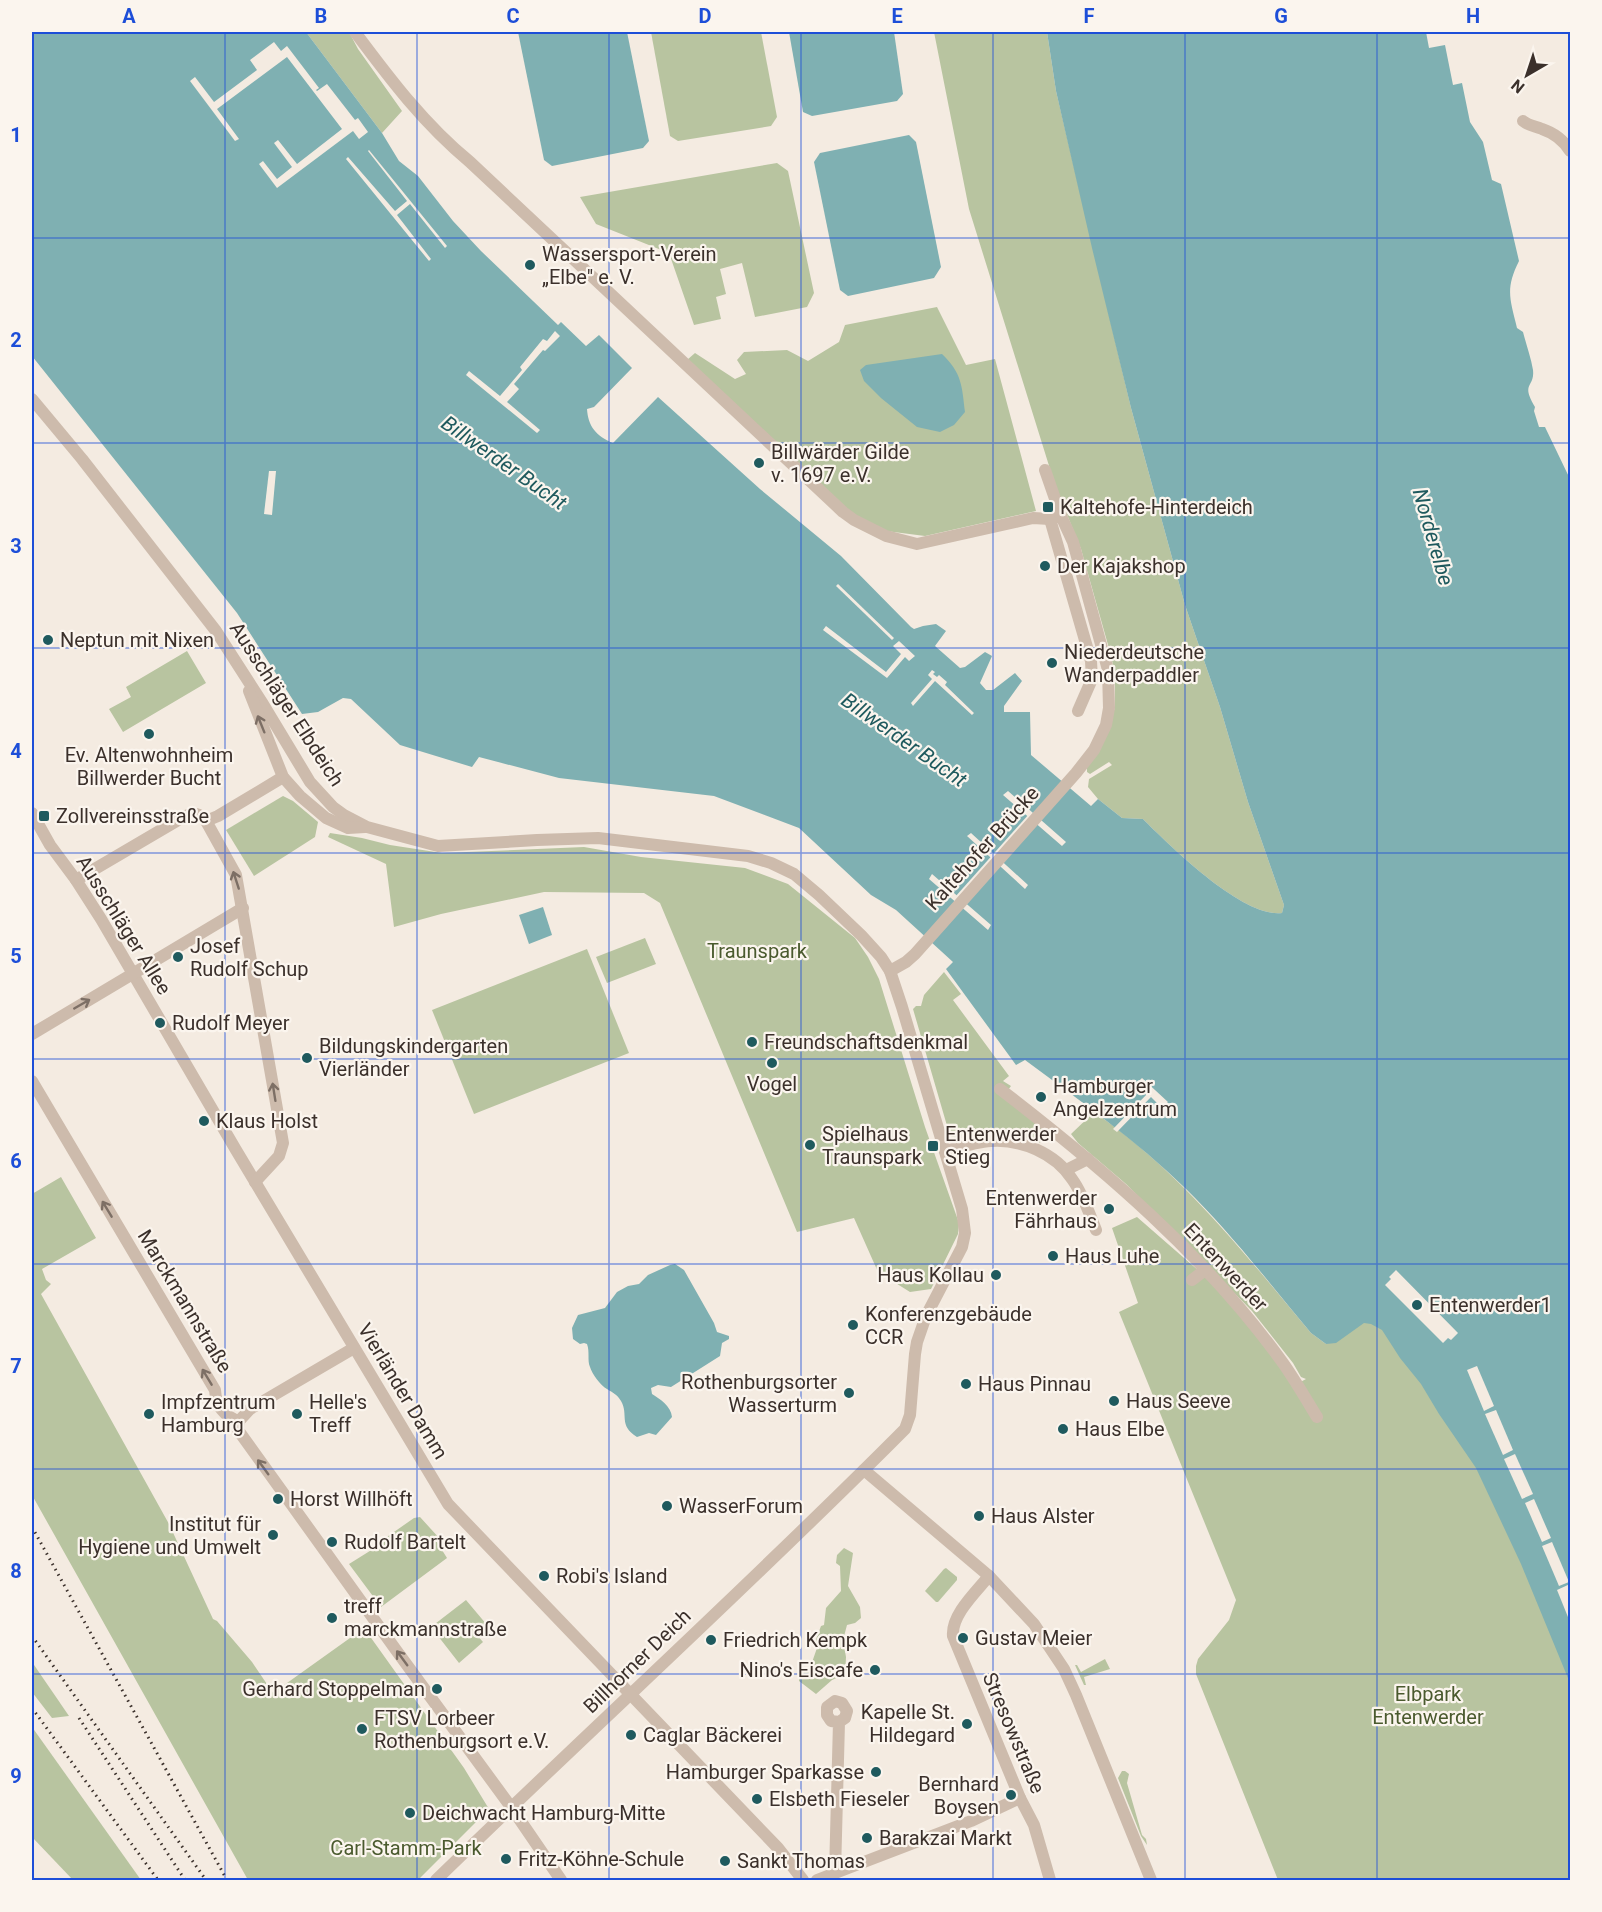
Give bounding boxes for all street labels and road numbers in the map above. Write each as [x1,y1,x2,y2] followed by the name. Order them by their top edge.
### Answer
[225,617,349,791] street label: Ausschläger Elbdeich
[920,781,1044,915] street label: Kaltehofer Brücke
[72,851,176,999] street label: Ausschläger Allee
[1179,1218,1273,1316] street label: Entenwerder
[133,1225,237,1377] street label: Marckmannstraße
[353,1319,453,1463] street label: Vierländer Damm
[578,1604,696,1718] street label: Billhorner Deich
[978,1669,1050,1797] street label: Stresowstraße

